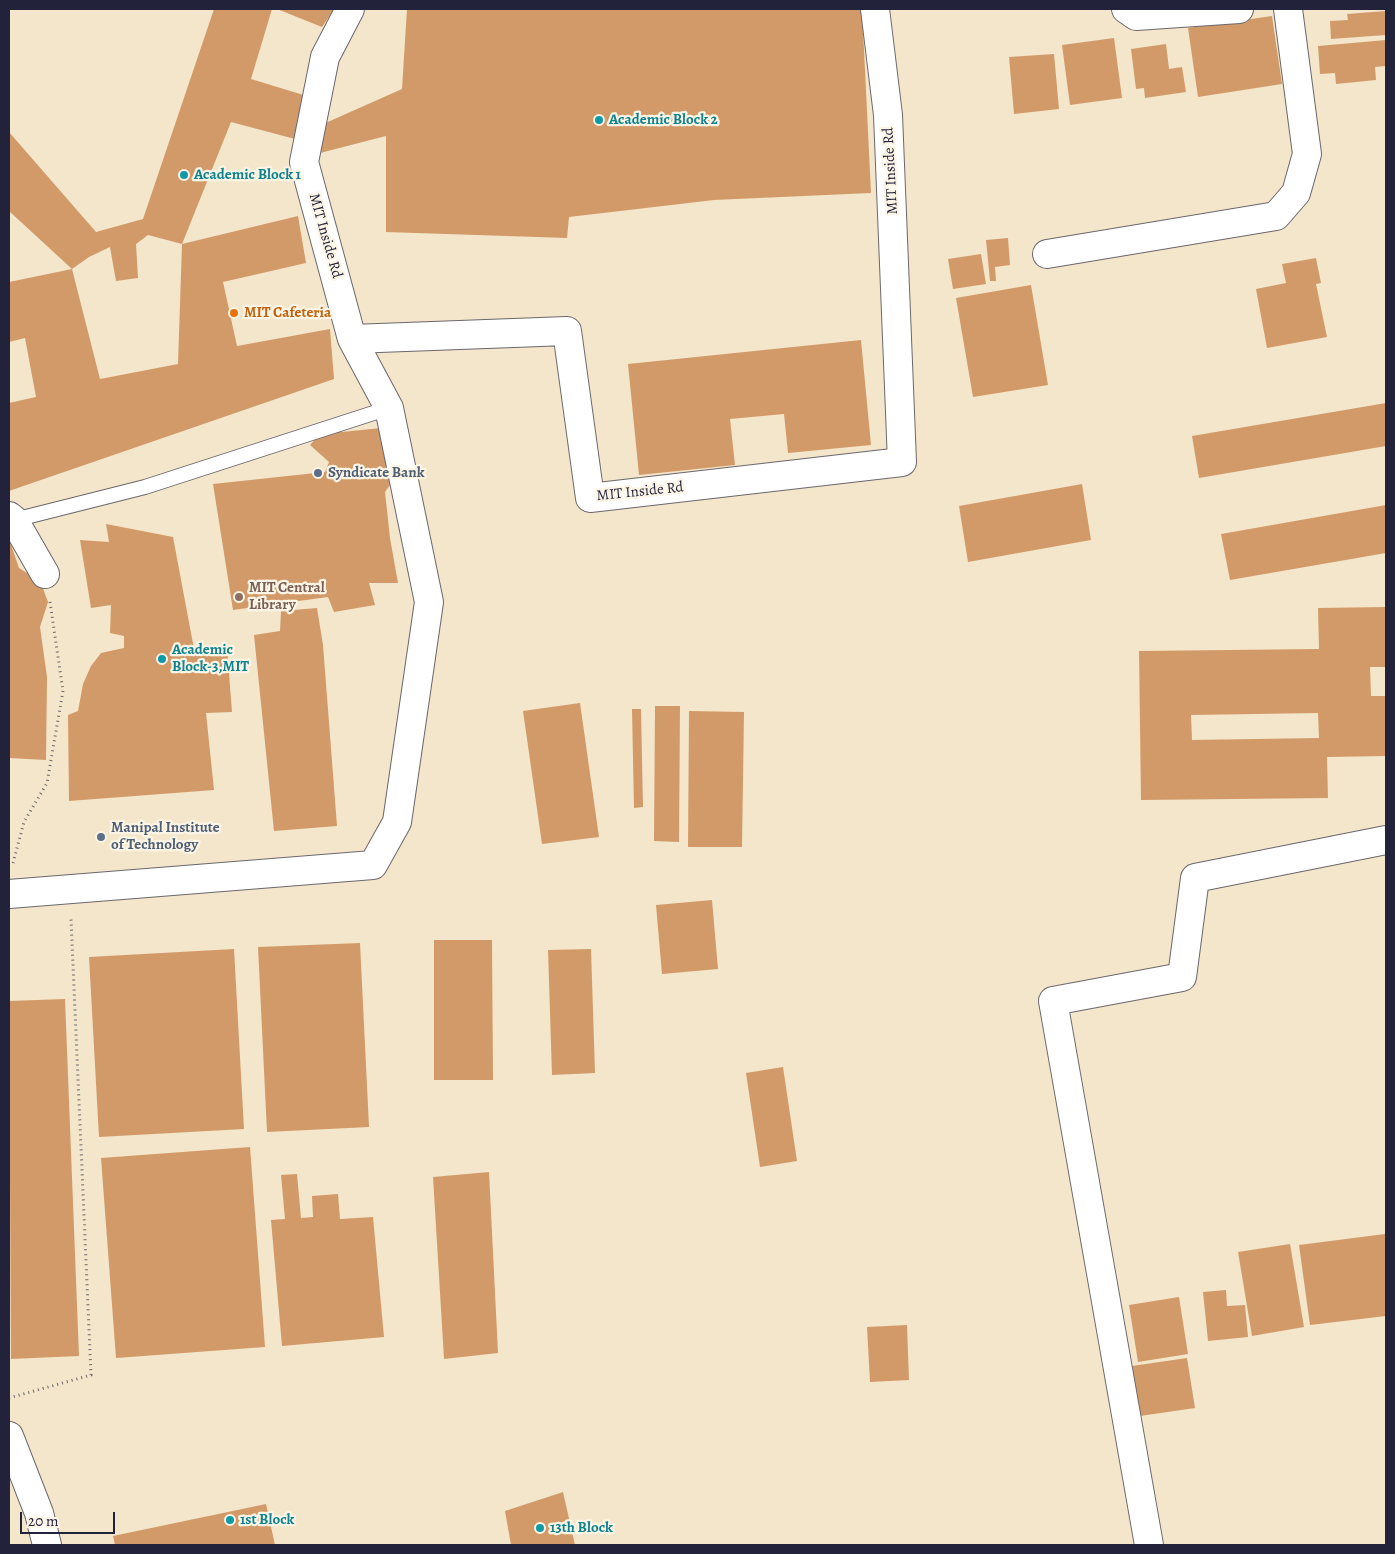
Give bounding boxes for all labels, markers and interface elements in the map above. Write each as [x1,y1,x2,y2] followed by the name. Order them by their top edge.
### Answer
[609,111,718,129] place label: Academic Block 2
[593,114,605,126] marker: Academic Block 2
[880,127,902,215] street label: MIT Inside Rd
[194,166,301,184] place label: Academic Block 1
[178,169,190,181] marker: Academic Block 1
[304,192,346,280] street label: MIT Inside Rd
[244,304,331,322] place label: MIT Cafeteria
[228,307,240,319] marker: MIT Cafeteria
[328,464,425,482] place label: Syndicate Bank
[312,467,324,479] marker: Syndicate Bank
[596,478,684,506] street label: MIT Inside Rd
[249,579,325,614] place label: MIT Central Library
[233,591,245,603] marker: MIT Central Library
[172,641,249,676] place label: Academic Block-3,MIT
[156,653,168,665] marker: Academic Block-3,MIT
[111,819,220,854] place label: Manipal Institute of Technology
[95,831,107,843] marker: Manipal Institute of Technology
[22,1502,118,1534] scale bar
[28,1511,59,1531] text: 20 m
[240,1511,294,1529] place label: 1st Block
[224,1514,236,1526] marker: 1st Block
[550,1519,613,1537] place label: 13th Block
[534,1522,546,1534] marker: 13th Block

